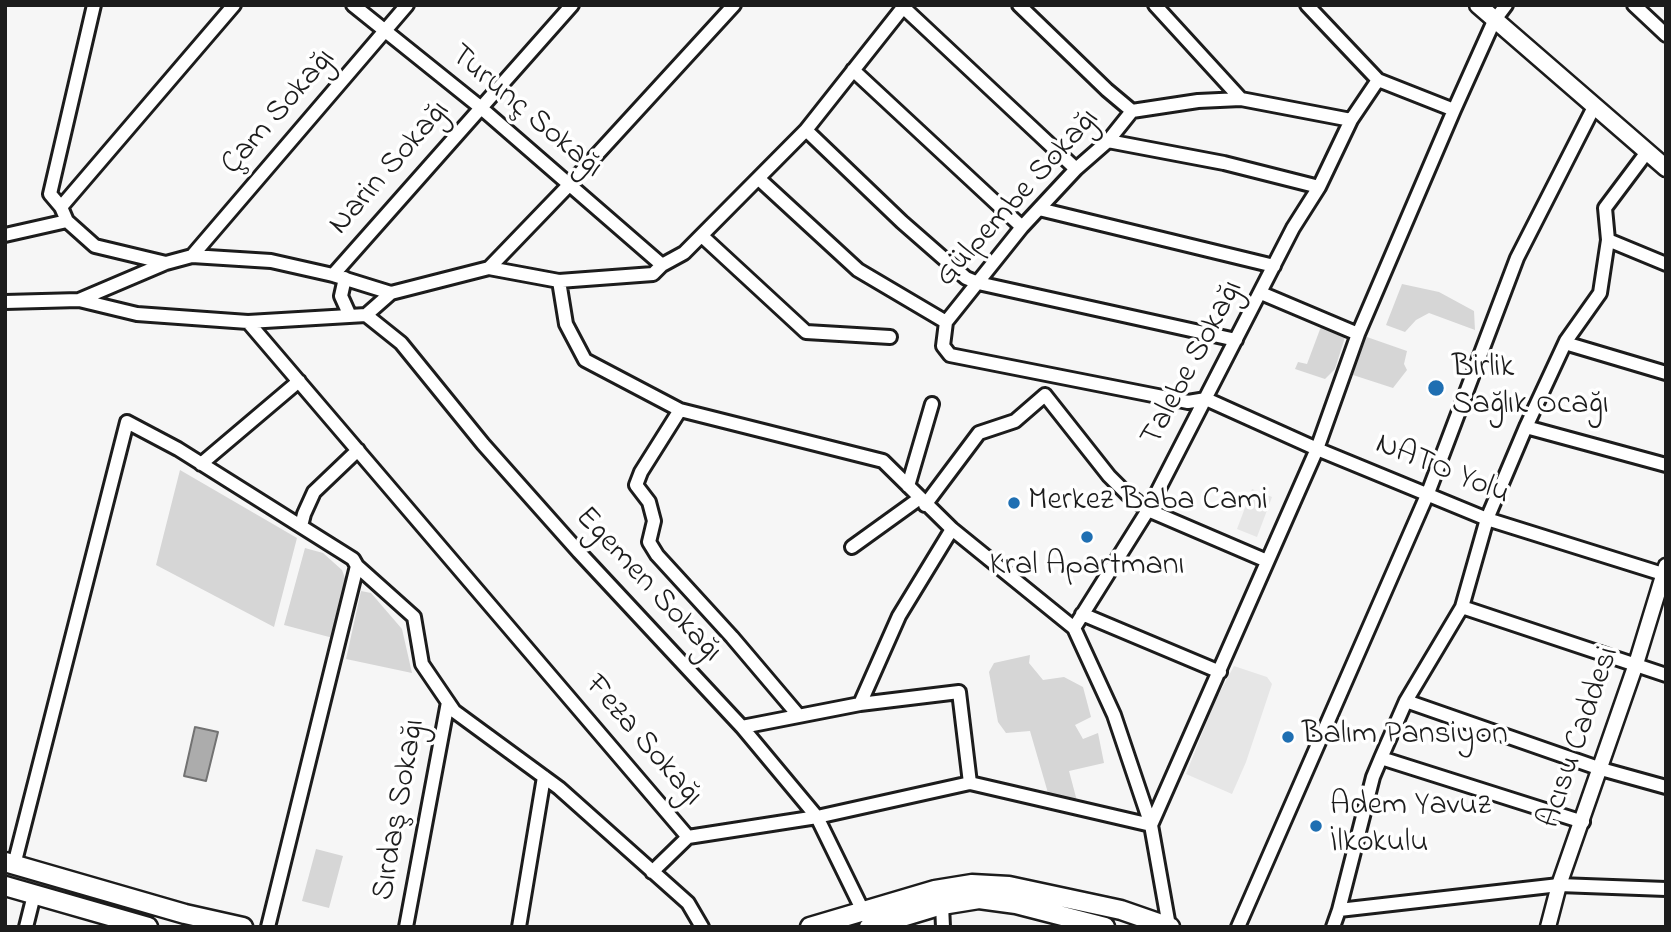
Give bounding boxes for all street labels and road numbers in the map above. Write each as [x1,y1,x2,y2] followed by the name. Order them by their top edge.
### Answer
[440,38,610,188] street label: Turunç Sokağı
[215,42,345,184] street label: Çam Sokağı
[322,94,460,244] street label: Narin Sokağı
[929,102,1109,296] street label: Gülpembe Sokağı
[1134,275,1254,453] street label: Talebe Sokağı
[1369,427,1515,515] street label: NATO Yolu
[565,500,729,672] street label: Egemen Sokağı
[1532,642,1630,834] street label: Acısu Caddesi
[575,668,709,816] street label: Feza Sokağı
[366,716,436,904] street label: Sırdaş Sokağı

